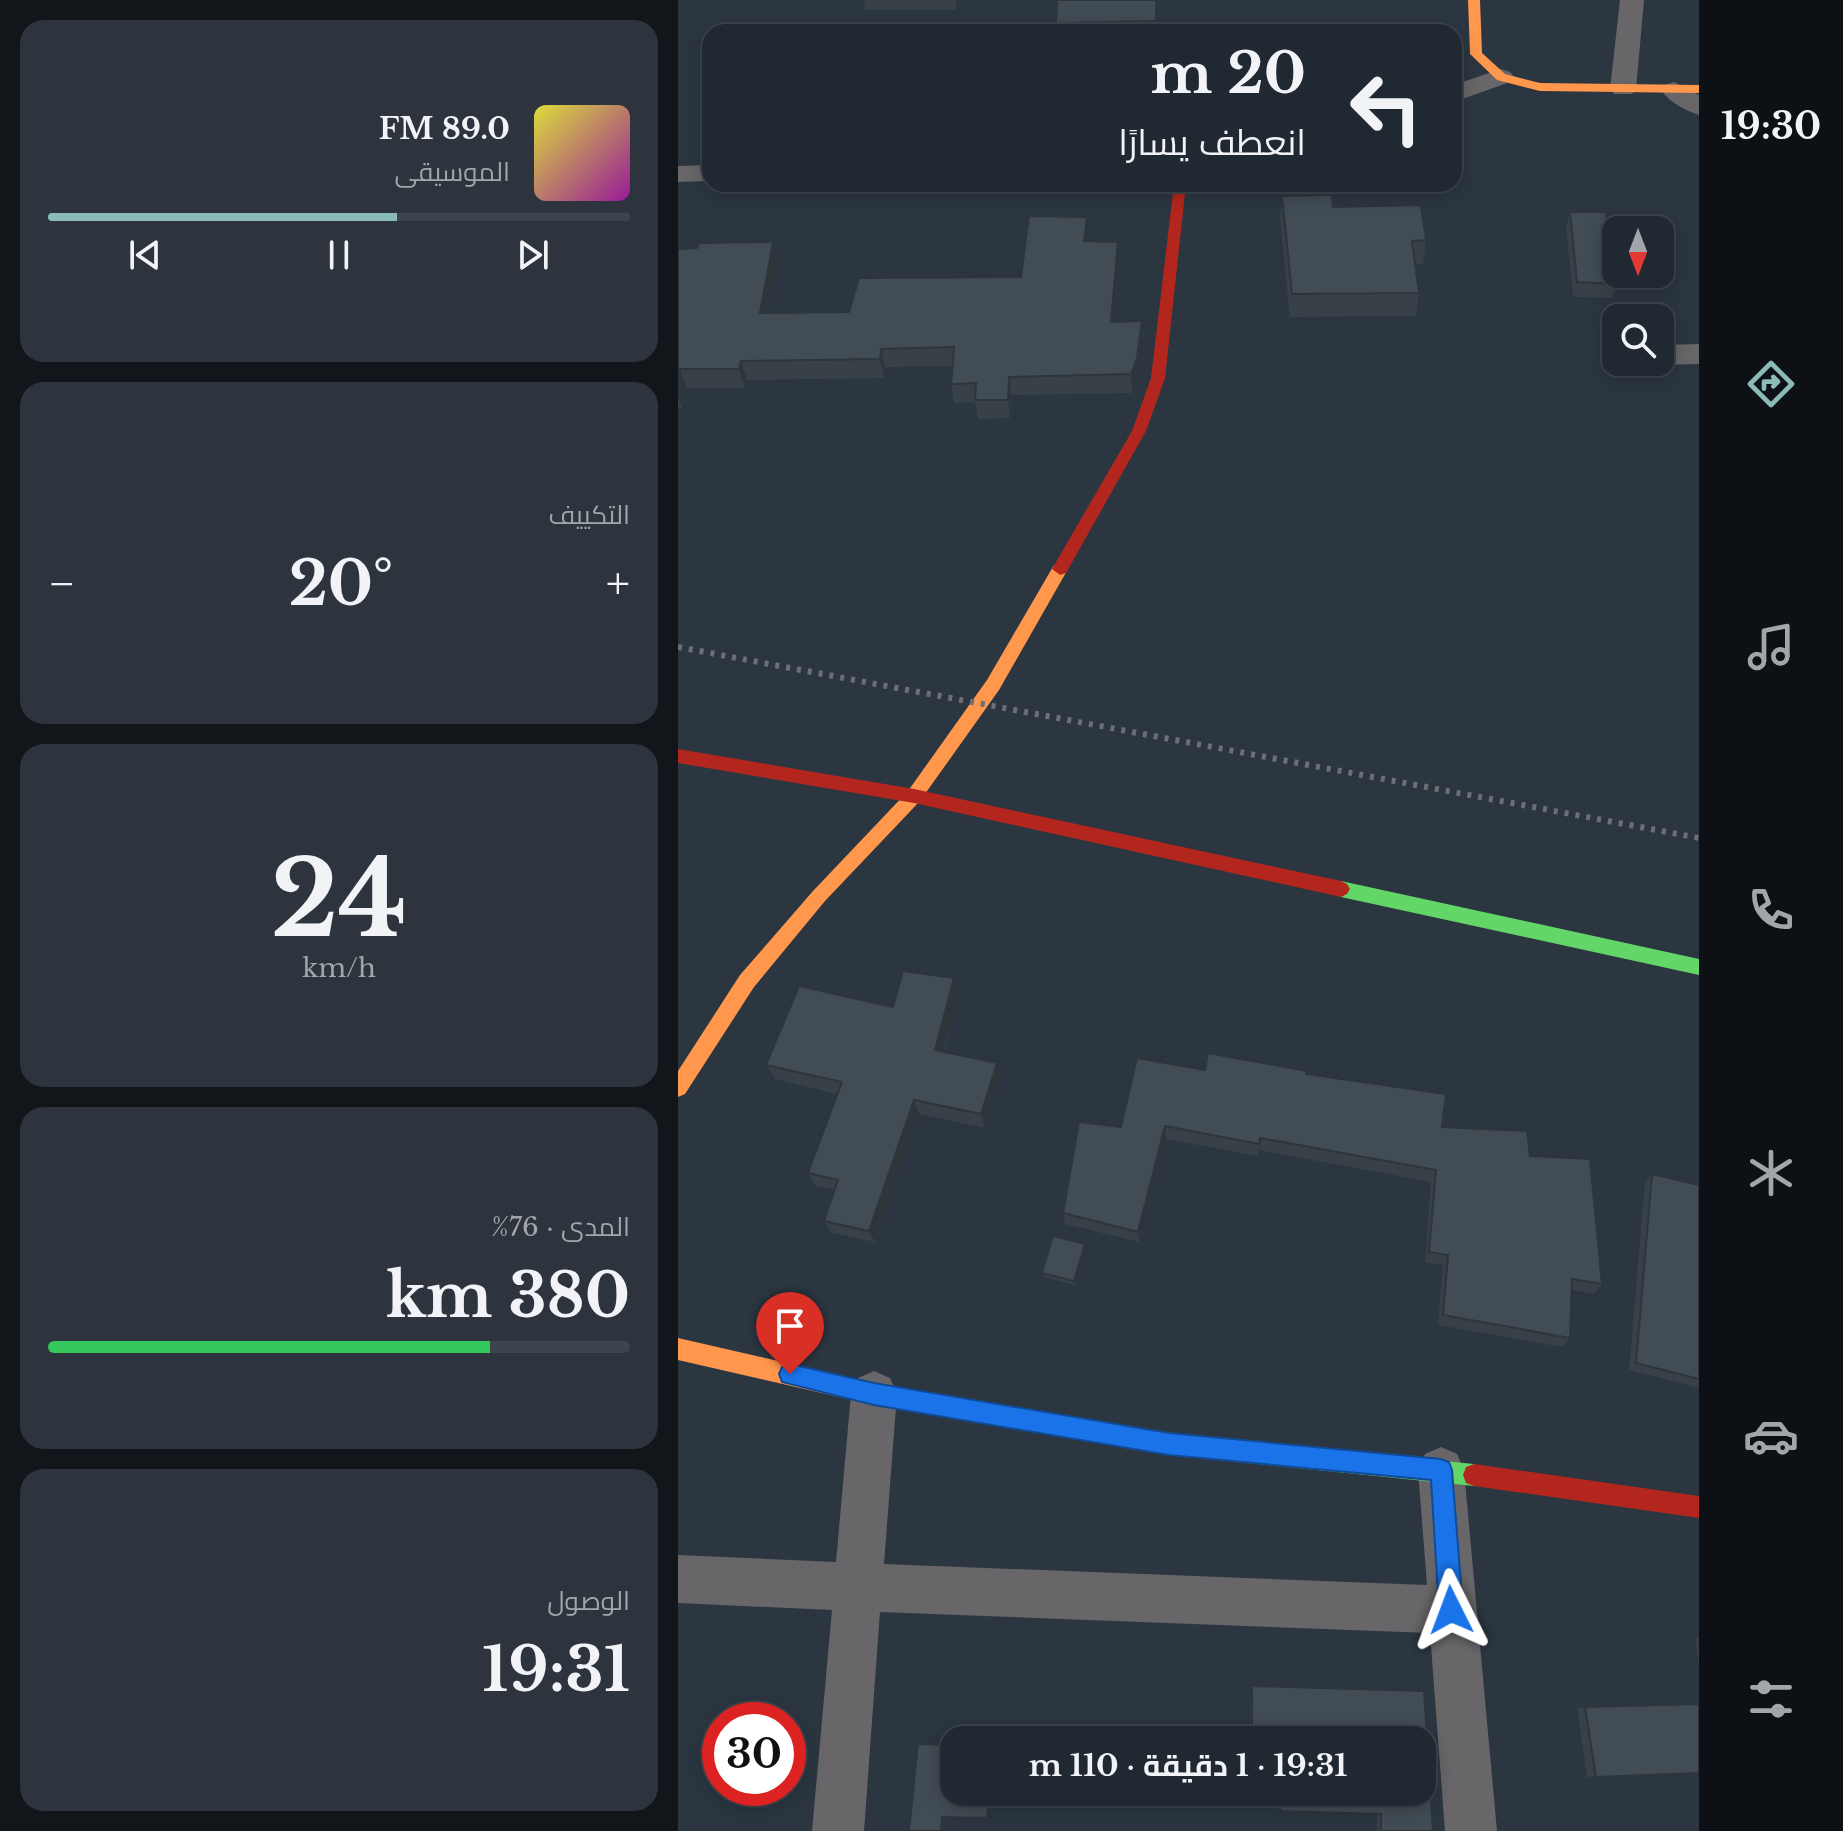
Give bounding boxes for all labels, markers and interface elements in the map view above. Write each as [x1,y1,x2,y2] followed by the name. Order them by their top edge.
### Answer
[1150,39,1306,108] text: 20 m
[1334,56,1438,160] icon: left
[1721,104,1821,149] text: 19:30
[379,110,510,147] text: 89.0 FM
[1118,120,1306,165] text: انعطف يسارًا
[395,156,510,188] text: الموسيقى
[1602,216,1674,288] north arrow
[1602,216,1674,376] map controls
[123,233,167,277] icon: previous
[317,233,361,277] icon: pause
[511,233,555,277] icon: next
[1602,304,1674,376] button: search
[1743,356,1799,412] icon: directions
[548,499,630,531] text: التكييف
[289,547,393,621] text: 20°
[48,556,76,611] text: −
[606,556,630,611] text: +
[1743,619,1799,675] icon: music
[271,835,407,964] text: 24
[1743,882,1799,938] icon: phone
[302,952,376,984] text: km/h
[1743,1145,1799,1201] icon: climate
[492,1211,630,1243] text: المدى · 76%
[386,1259,630,1333] text: 380 km
[756,1292,824,1374] pin
[768,1304,812,1348] icon: arrive
[1743,1408,1799,1464] icon: car
[1409,1568,1493,1652] position arrow
[547,1585,630,1617] text: الوصول
[482,1633,630,1707] text: 19:31
[1743,1671,1799,1727] icon: filters
[702,1702,806,1806] speed limit sign: 30
[1029,1747,1347,1784] text: 19:31 · 1 دقيقة · 110 m

